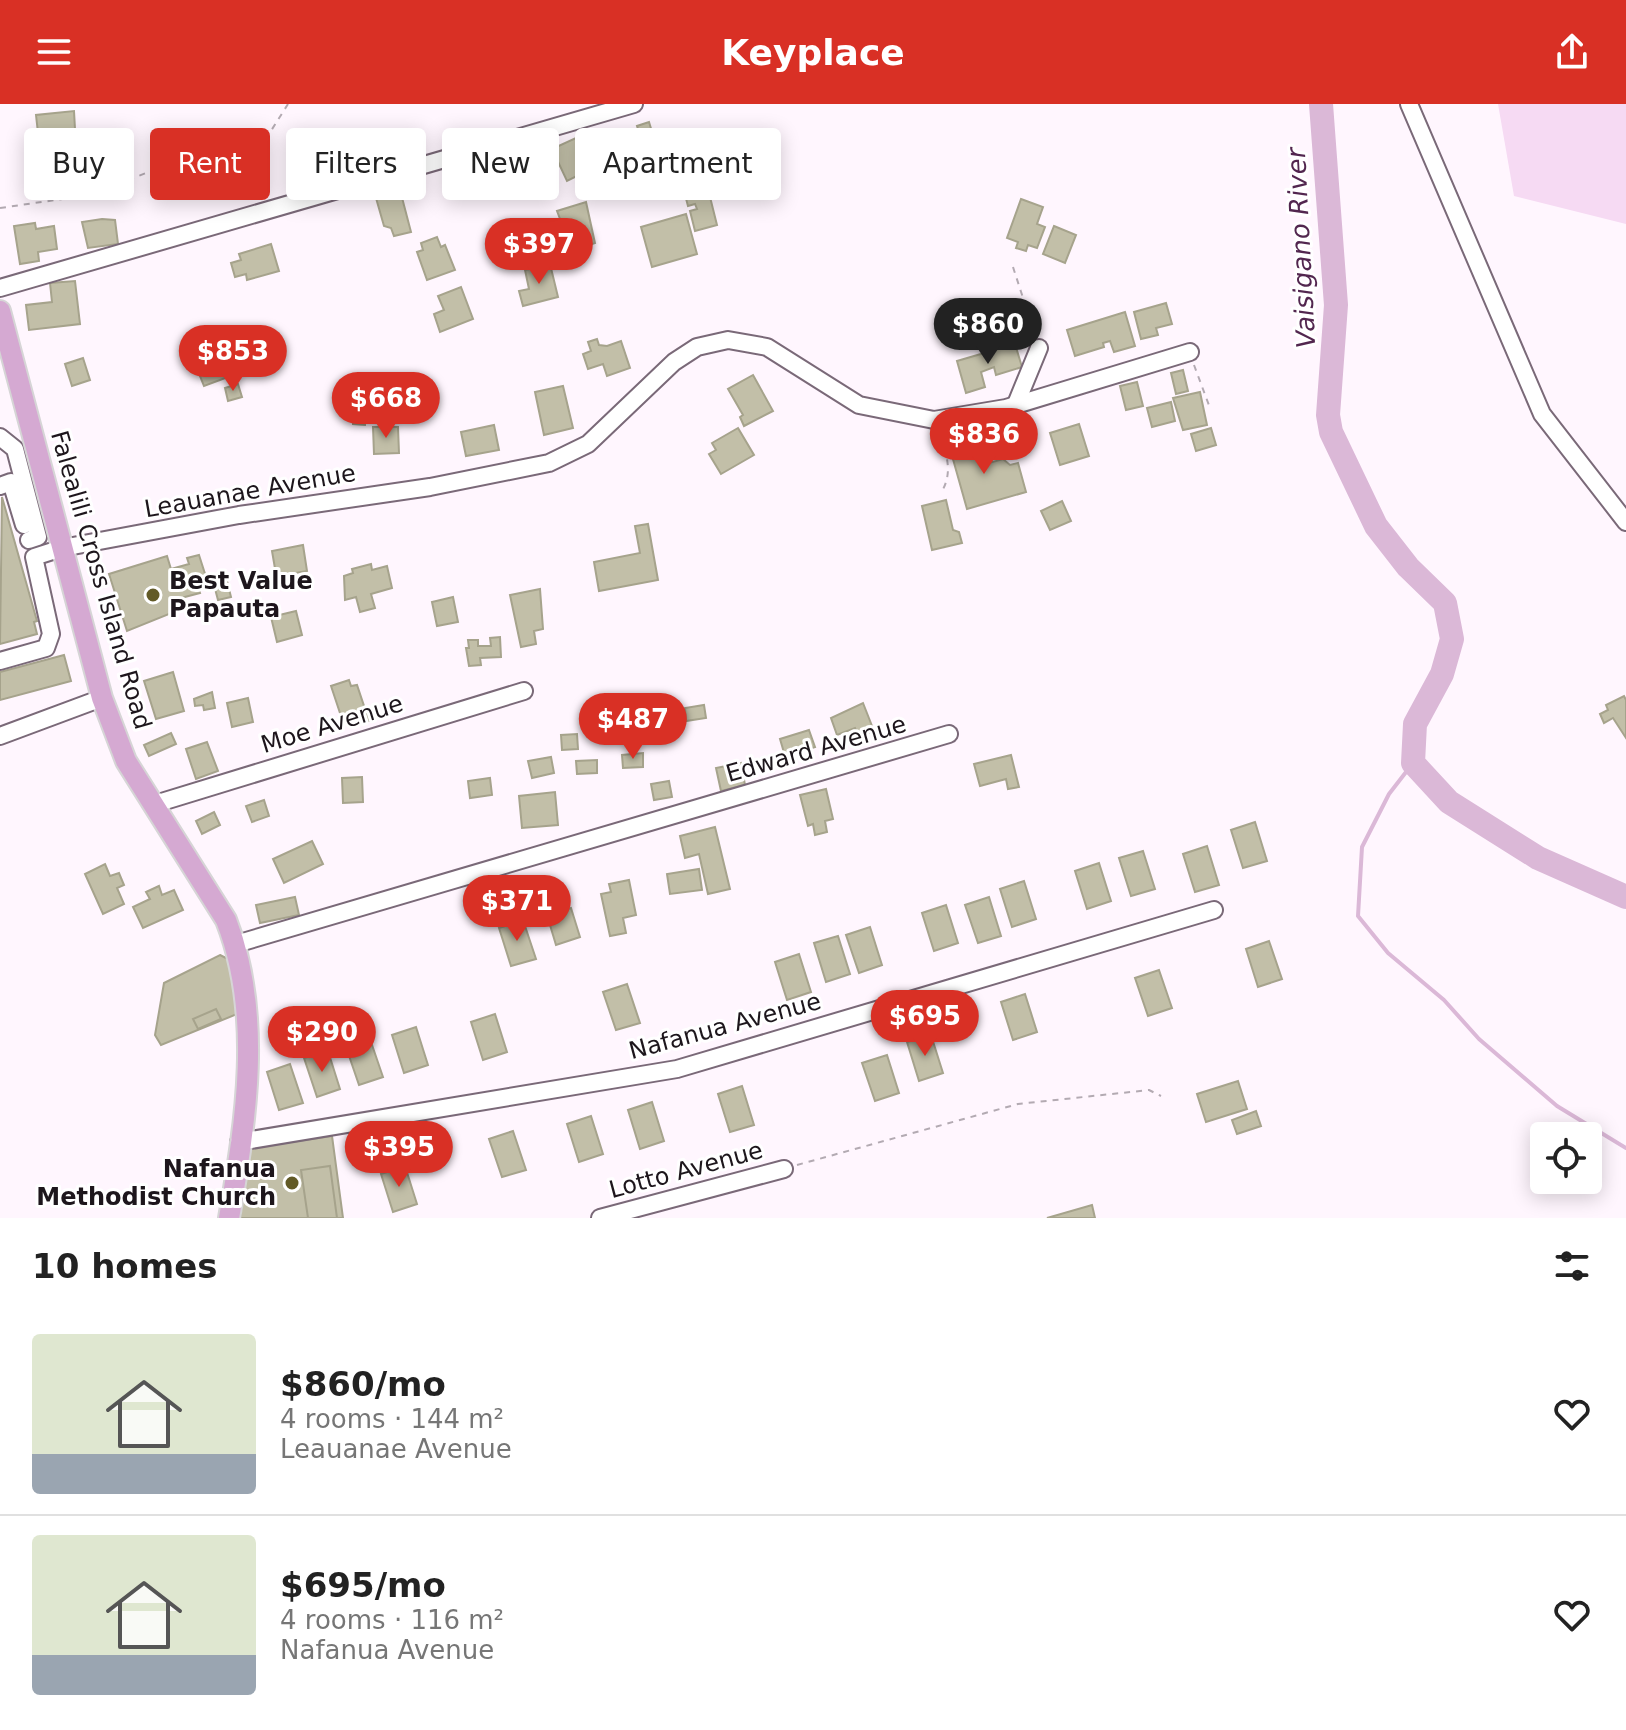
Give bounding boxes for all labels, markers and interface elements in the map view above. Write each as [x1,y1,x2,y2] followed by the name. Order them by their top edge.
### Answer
[32,30,76,74] icon: menu
[1550,30,1594,74] icon: share
[721,32,905,73] text: Keyplace
[24,128,134,200] chip: Buy
[150,128,270,200] chip: Rent
[286,128,426,200] chip: Filters
[442,128,559,200] chip: New
[575,128,781,200] chip: Apartment
[1281,145,1321,349] water label: Vaisigano River
[492,218,586,286] pin: $397
[503,229,575,259] text: $397
[941,298,1035,366] pin: $860
[952,309,1024,339] text: $860
[186,325,280,393] pin: $853
[197,336,269,366] text: $853
[339,372,433,440] pin: $668
[350,383,422,413] text: $668
[937,408,1031,476] pin: $836
[948,419,1020,449] text: $836
[45,427,157,733] street label: Falealili Cross Island Road
[142,459,358,523] street label: Leauanae Avenue
[169,567,313,623] place label: Best Value Papauta
[144,586,162,604] marker: Best Value Papauta
[258,689,406,759] street label: Moe Avenue
[586,693,680,761] pin: $487
[597,704,669,734] text: $487
[723,710,909,788] street label: Edward Avenue
[470,875,564,943] pin: $371
[481,886,553,916] text: $371
[626,987,824,1065] street label: Nafanua Avenue
[878,990,972,1058] pin: $695
[889,1001,961,1031] text: $695
[275,1006,369,1074] pin: $290
[286,1017,358,1047] text: $290
[352,1121,446,1189] pin: $395
[1530,1122,1602,1194] map controls
[1530,1122,1602,1194] button: locate
[363,1132,435,1162] text: $395
[606,1136,766,1204] street label: Lotto Avenue
[36,1155,276,1211] place label: Nafanua Methodist Church
[283,1174,301,1192] marker: Nafanua Methodist Church
[1550,1244,1594,1288] icon: filters
[32,1246,217,1286] text: 10 homes
[280,1364,446,1404] text: $860/mo
[96,1366,192,1462] icon: home
[1550,1392,1594,1436] icon: heart
[280,1404,504,1434] text: 4 rooms · 144 m²
[280,1434,512,1464] text: Leauanae Avenue
[280,1565,446,1605] text: $695/mo
[96,1567,192,1663] icon: home
[1550,1593,1594,1637] icon: heart
[280,1605,504,1635] text: 4 rooms · 116 m²
[280,1635,494,1665] text: Nafanua Avenue

